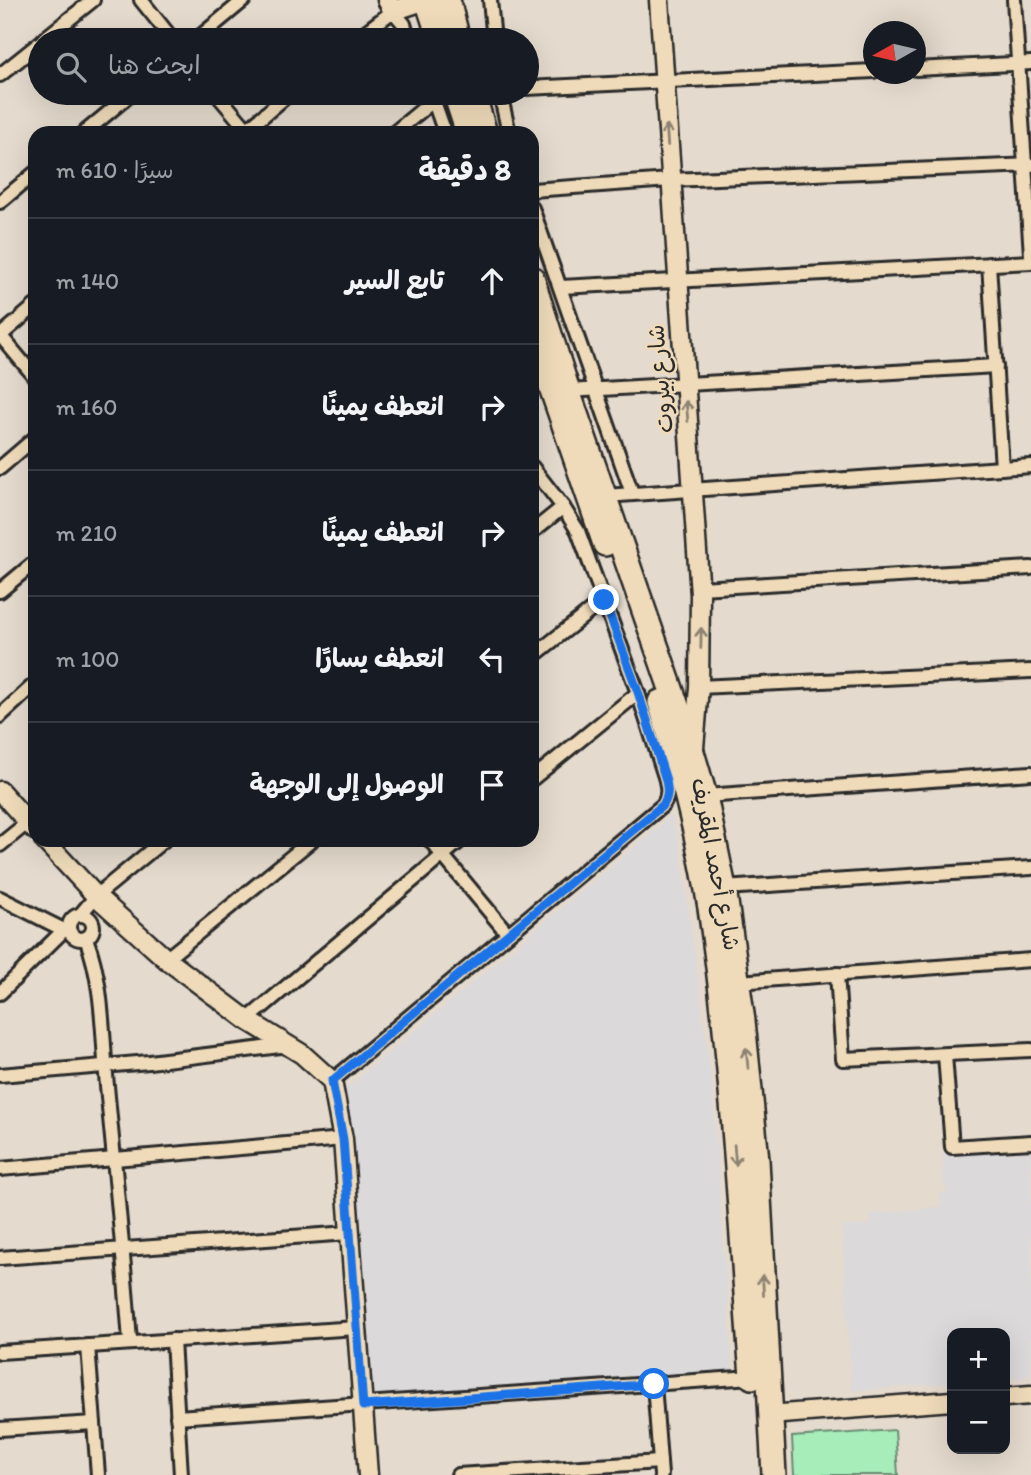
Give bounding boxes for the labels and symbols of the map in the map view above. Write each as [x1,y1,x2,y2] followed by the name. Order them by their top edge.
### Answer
[863,21,926,84] north arrow
[660,124,673,147] one-way arrow
[641,323,681,434] street label: شارع بيروت
[680,400,693,422] one-way arrow
[588,584,619,615] route end
[694,626,708,649] one-way arrow
[684,775,746,953] street label: شارع أحمد المقريف
[740,1047,753,1070] one-way arrow
[728,1144,741,1166] one-way arrow
[756,1273,769,1296] one-way arrow
[638,1368,669,1399] route start

